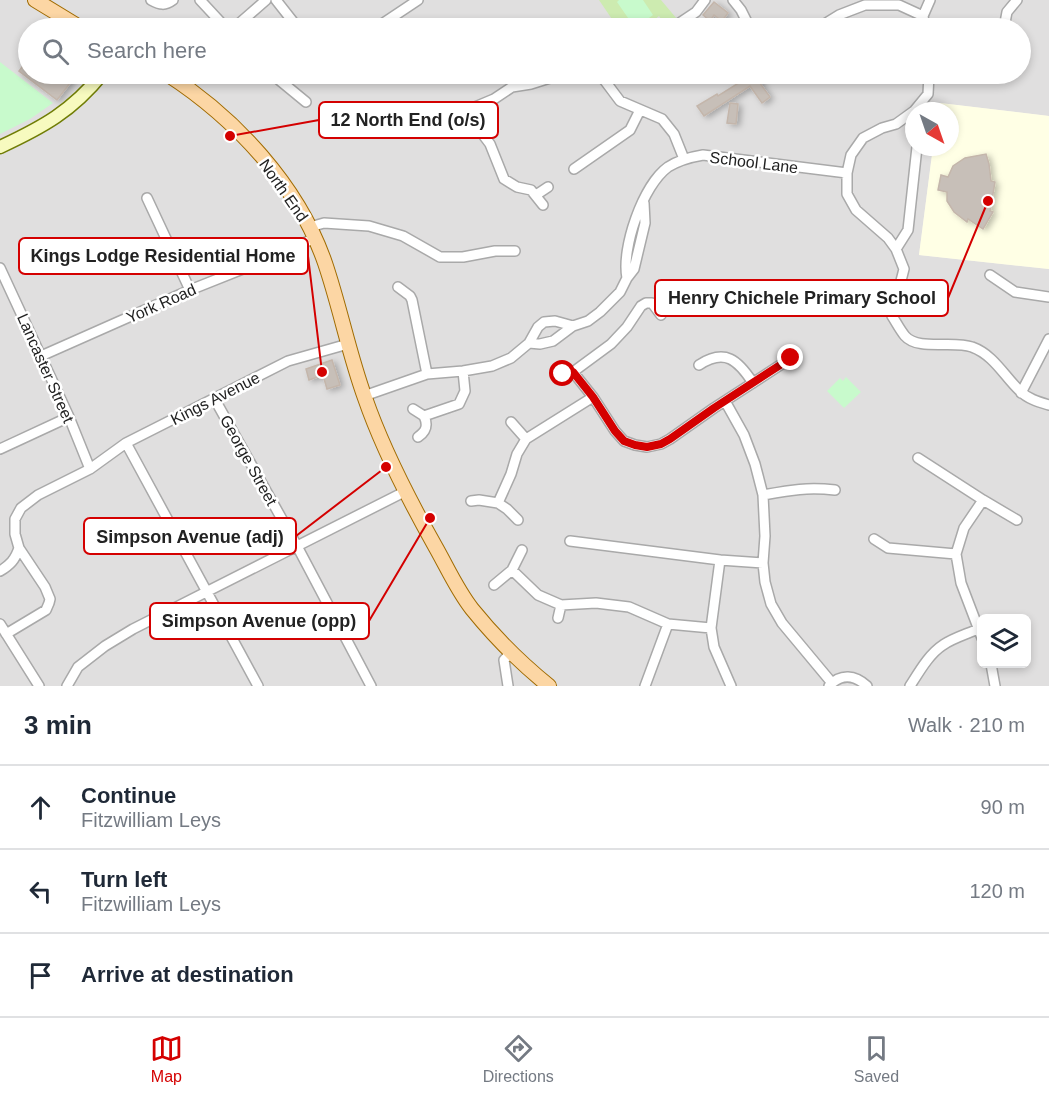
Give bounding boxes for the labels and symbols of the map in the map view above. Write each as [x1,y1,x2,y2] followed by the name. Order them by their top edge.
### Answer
[319,102,498,138] callout: 12 North End (o/s)
[905,102,959,156] north arrow
[330,110,486,130] text: 12 North End (o/s)
[709,149,799,176] street label: School Lane
[256,156,311,225] street label: North End
[19,238,308,274] callout: Kings Lodge Residential Home
[30,246,296,266] text: Kings Lodge Residential Home
[655,280,948,316] callout: Henry Chichele Primary School
[124,281,199,326] street label: York Road
[668,288,936,308] text: Henry Chichele Primary School
[14,311,77,426] street label: Lancaster Street
[777,344,803,370] route end
[549,360,575,386] route start
[168,369,263,428] street label: Kings Avenue
[217,412,281,509] street label: George Street
[84,518,296,554] callout: Simpson Avenue (adj)
[96,527,284,547] text: Simpson Avenue (adj)
[150,603,369,639] callout: Simpson Avenue (opp)
[162,611,356,631] text: Simpson Avenue (opp)

